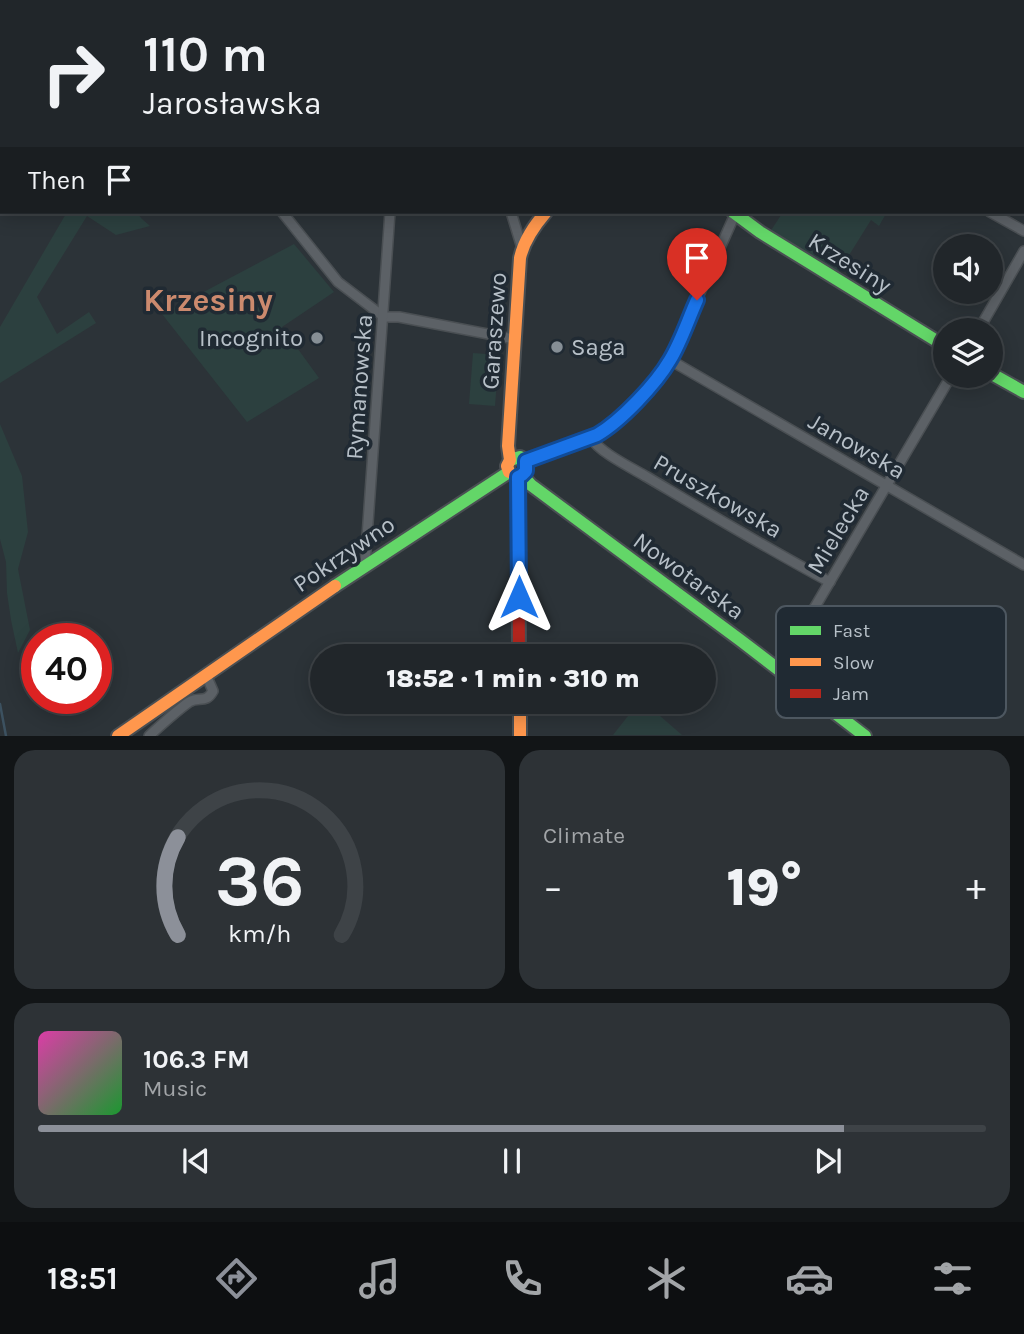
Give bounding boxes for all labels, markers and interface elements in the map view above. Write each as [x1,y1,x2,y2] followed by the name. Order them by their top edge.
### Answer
[143,26,268,83] text: 110 m
[28,28,119,119] icon: right
[143,85,322,122] text: Jarosławska
[100,161,138,199] icon: arrive
[28,165,86,196] text: Then
[803,227,897,299] street label: Krzesiny
[667,228,727,300] pin
[933,234,1003,388] map controls
[933,234,1003,304] button: sound
[678,239,716,277] icon: arrive
[476,271,512,391] street label: Garaszewo
[143,282,273,319] district label: Krzesiny
[340,313,378,461] street label: Rymanowska
[933,318,1003,388] button: layers
[199,324,303,352] place label: Incognito
[309,330,325,346] marker: Incognito
[571,333,625,361] place label: Saga
[549,339,565,355] marker: Saga
[804,407,910,485] street label: Janowska
[649,448,787,544] street label: Pruszkowska
[801,481,875,579] street label: Mielecka
[288,510,400,598] street label: Pokrzywno
[628,526,750,626] street label: Nowotarska
[482,560,556,634] position arrow
[776,606,1006,718] legend
[833,620,870,642] text: Fast
[21,623,112,714] speed limit sign: 40
[833,652,874,674] text: Slow
[386,663,640,694] text: 18:52 · 1 min · 310 m
[833,683,869,705] text: Jam
[543,822,625,849] text: Climate
[215,839,304,924] text: 36
[726,857,803,918] text: 19°
[543,865,563,910] text: −
[966,865,986,910] text: +
[228,919,291,948] text: km/h
[143,1044,250,1075] text: 106.3 FM
[143,1075,207,1102] text: Music
[177,1142,215,1180] icon: previous
[493,1142,531,1180] icon: pause
[809,1142,847,1180] icon: next
[212,1254,261,1303] icon: directions
[355,1254,404,1303] icon: music
[498,1254,547,1303] icon: phone
[642,1254,691,1303] icon: climate
[785,1254,834,1303] icon: car
[928,1254,977,1303] icon: filters
[47,1260,118,1297] text: 18:51

